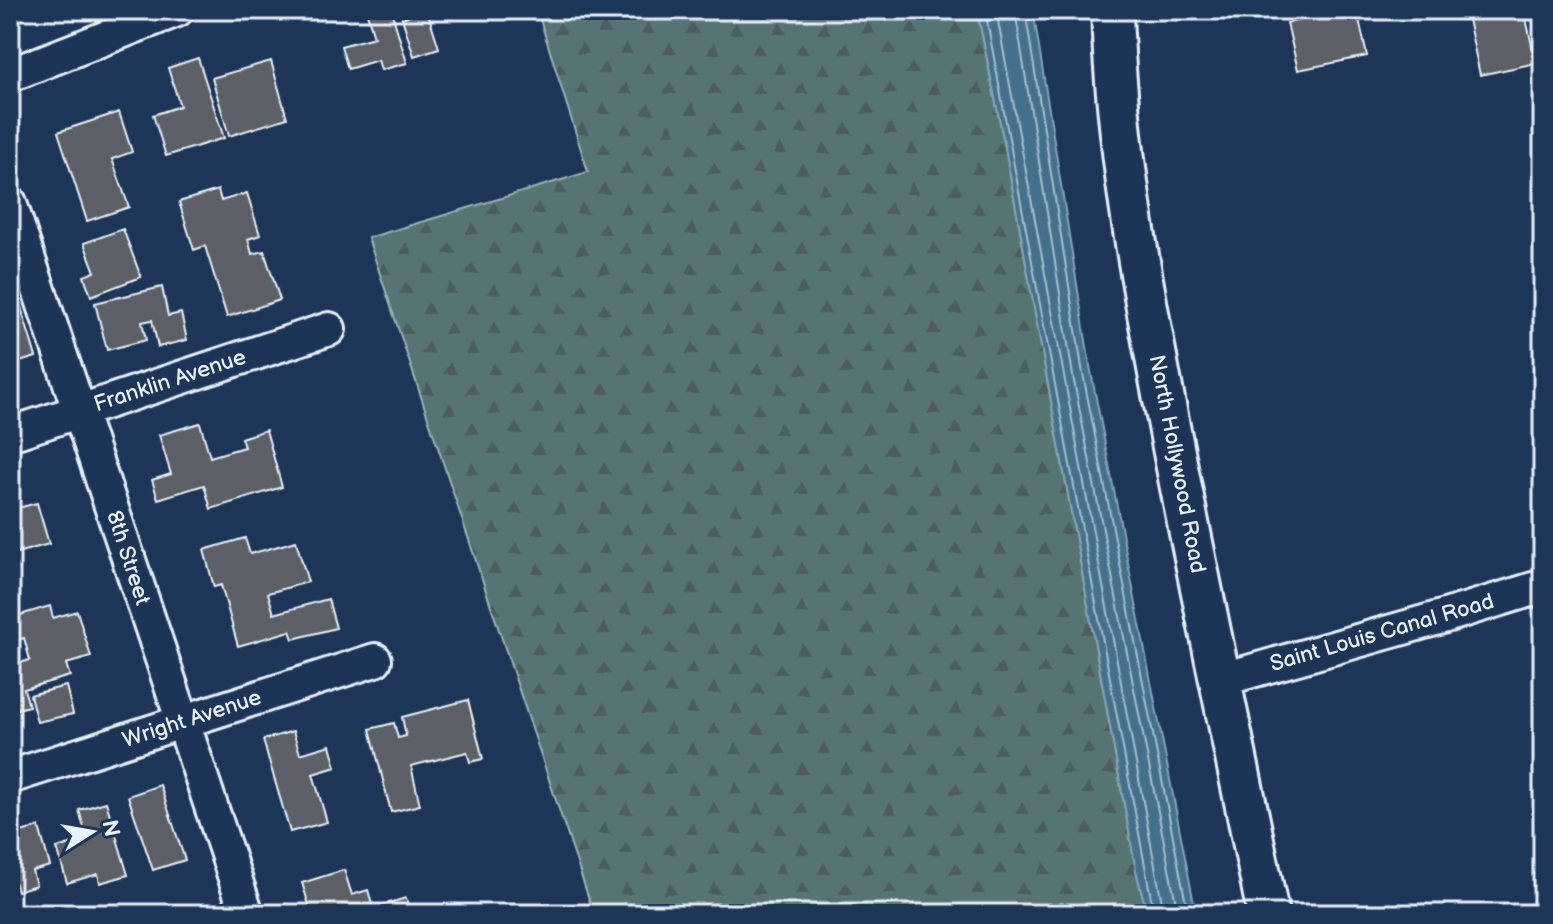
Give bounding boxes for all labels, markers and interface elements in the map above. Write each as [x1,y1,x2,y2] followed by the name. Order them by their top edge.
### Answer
[90,344,250,418] street label: Franklin Avenue
[1143,353,1211,575] street label: North Hollywood Road
[100,507,156,609] street label: 8th Street
[1267,588,1497,678] street label: Saint Louis Canal Road
[119,684,265,754] street label: Wright Avenue
[52,792,132,872] north arrow
[95,818,125,839] text: N

